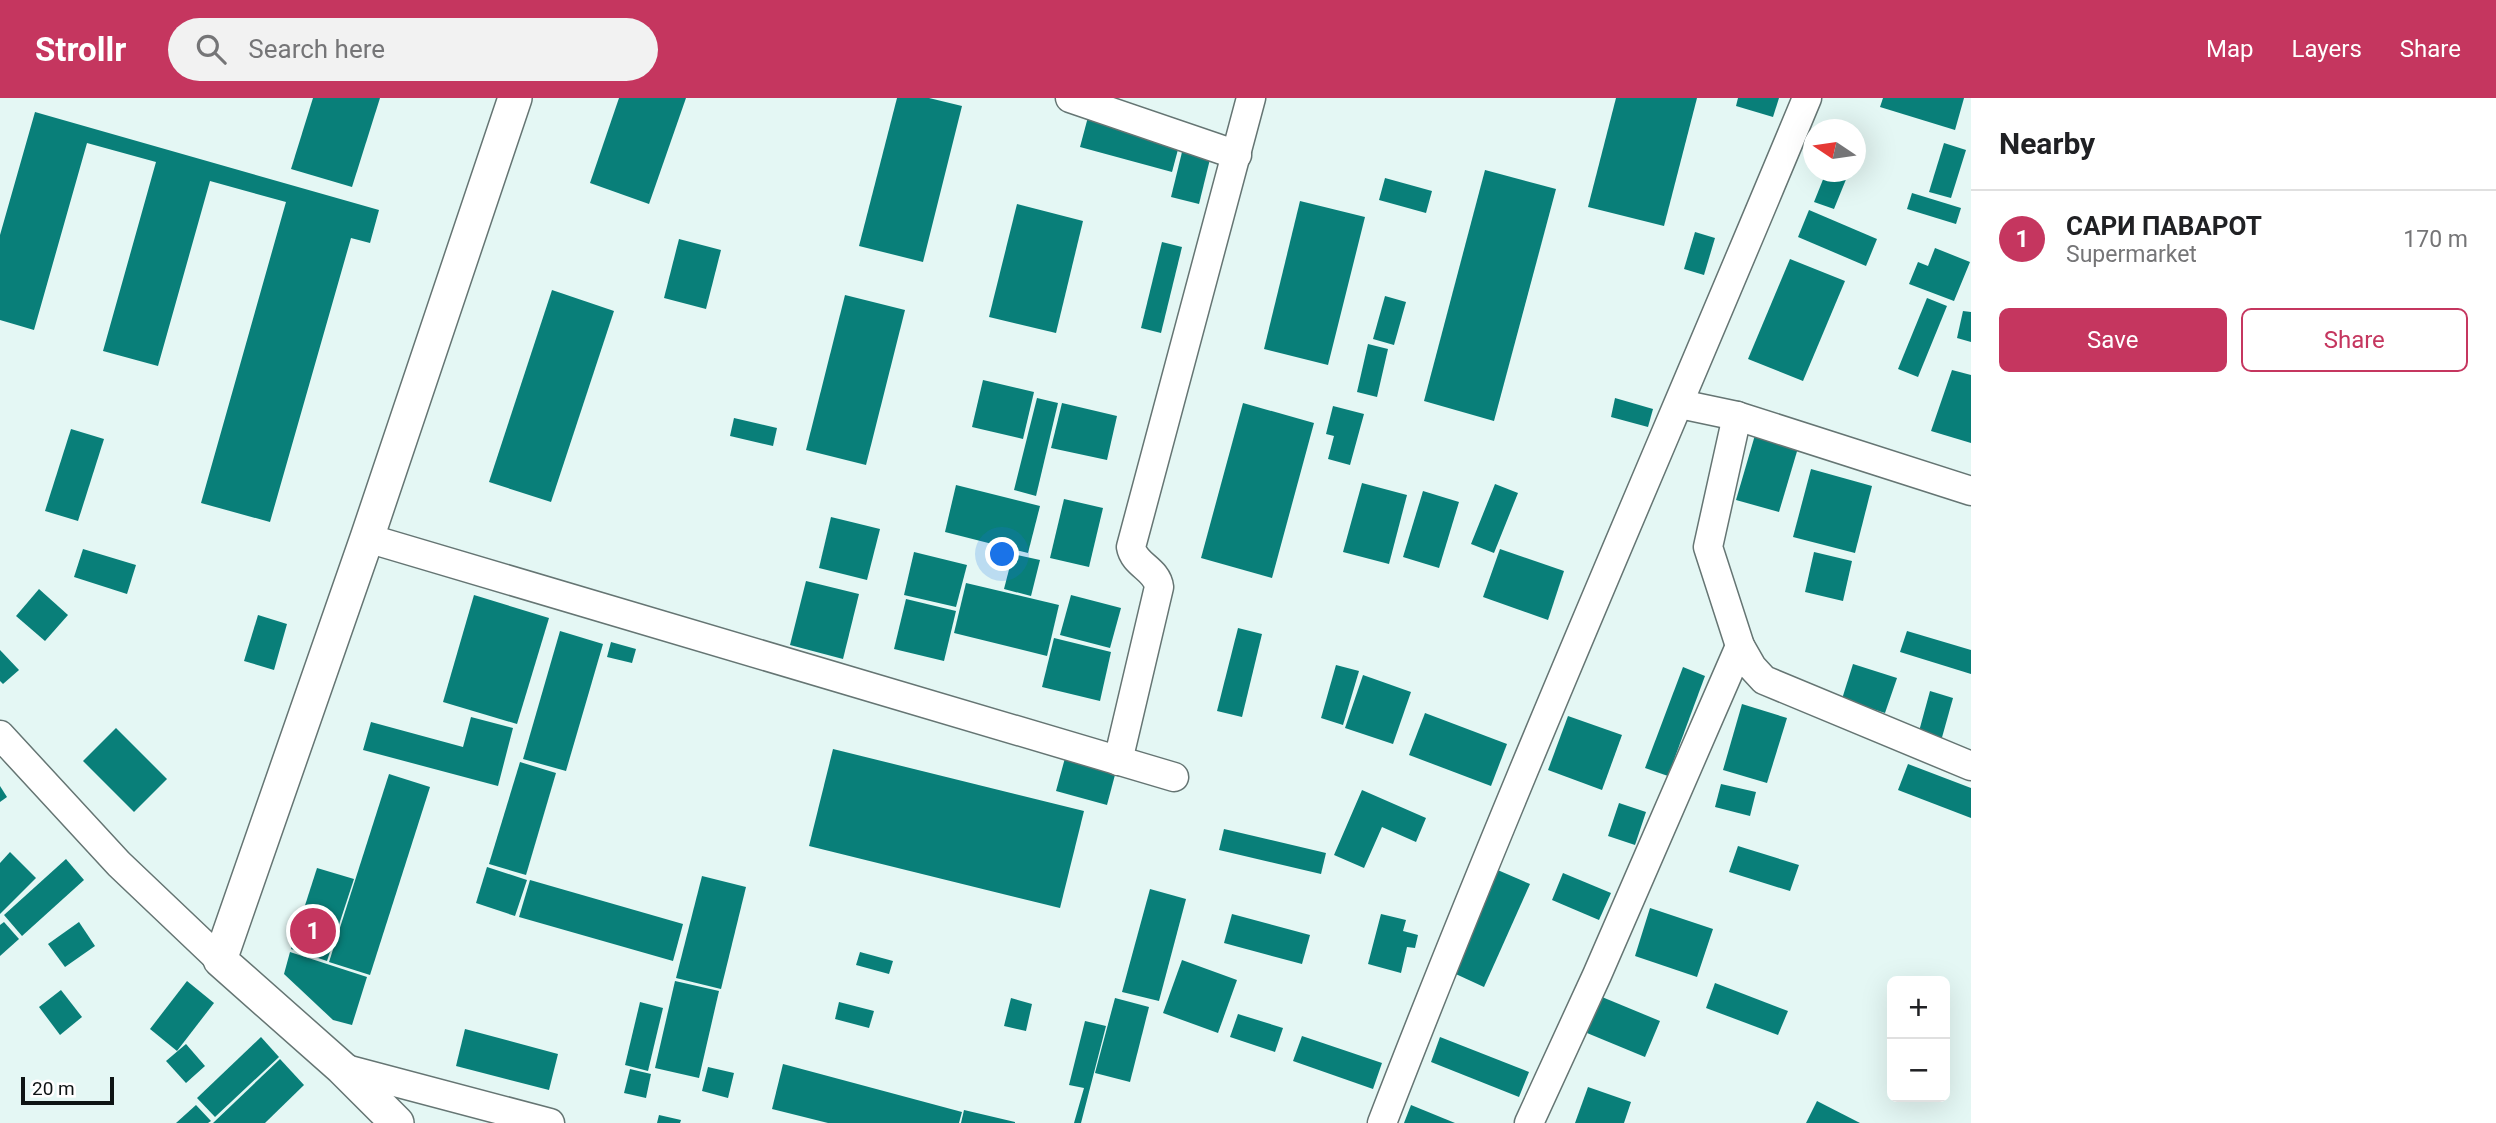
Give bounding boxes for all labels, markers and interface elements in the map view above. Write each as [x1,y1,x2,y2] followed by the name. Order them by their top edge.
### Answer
[168,18,658,81] search box
[35,30,126,69] text: Strollr
[192,30,230,68] icon: search
[248,34,385,64] text: Search here
[2206,35,2254,63] text: Map
[2292,35,2362,63] text: Layers
[2400,35,2461,63] text: Share
[1803,119,1866,182] north arrow
[1999,126,2095,161] text: Nearby
[2066,211,2262,241] text: САРИ ПАВАРОТ
[2015,226,2029,253] text: 1
[2403,226,2468,253] text: 170 m
[2066,241,2197,268] text: Supermarket
[1999,308,2227,372] button: Save
[2241,308,2468,372] button: Share
[985,537,1019,571] your location
[290,905,336,957] pin: 1
[1887,976,1950,1102] map controls
[1887,976,1950,1039] button: +
[1887,1039,1950,1102] button: −
[21,1074,114,1106] scale bar
[32,1077,75,1100] text: 20 m

